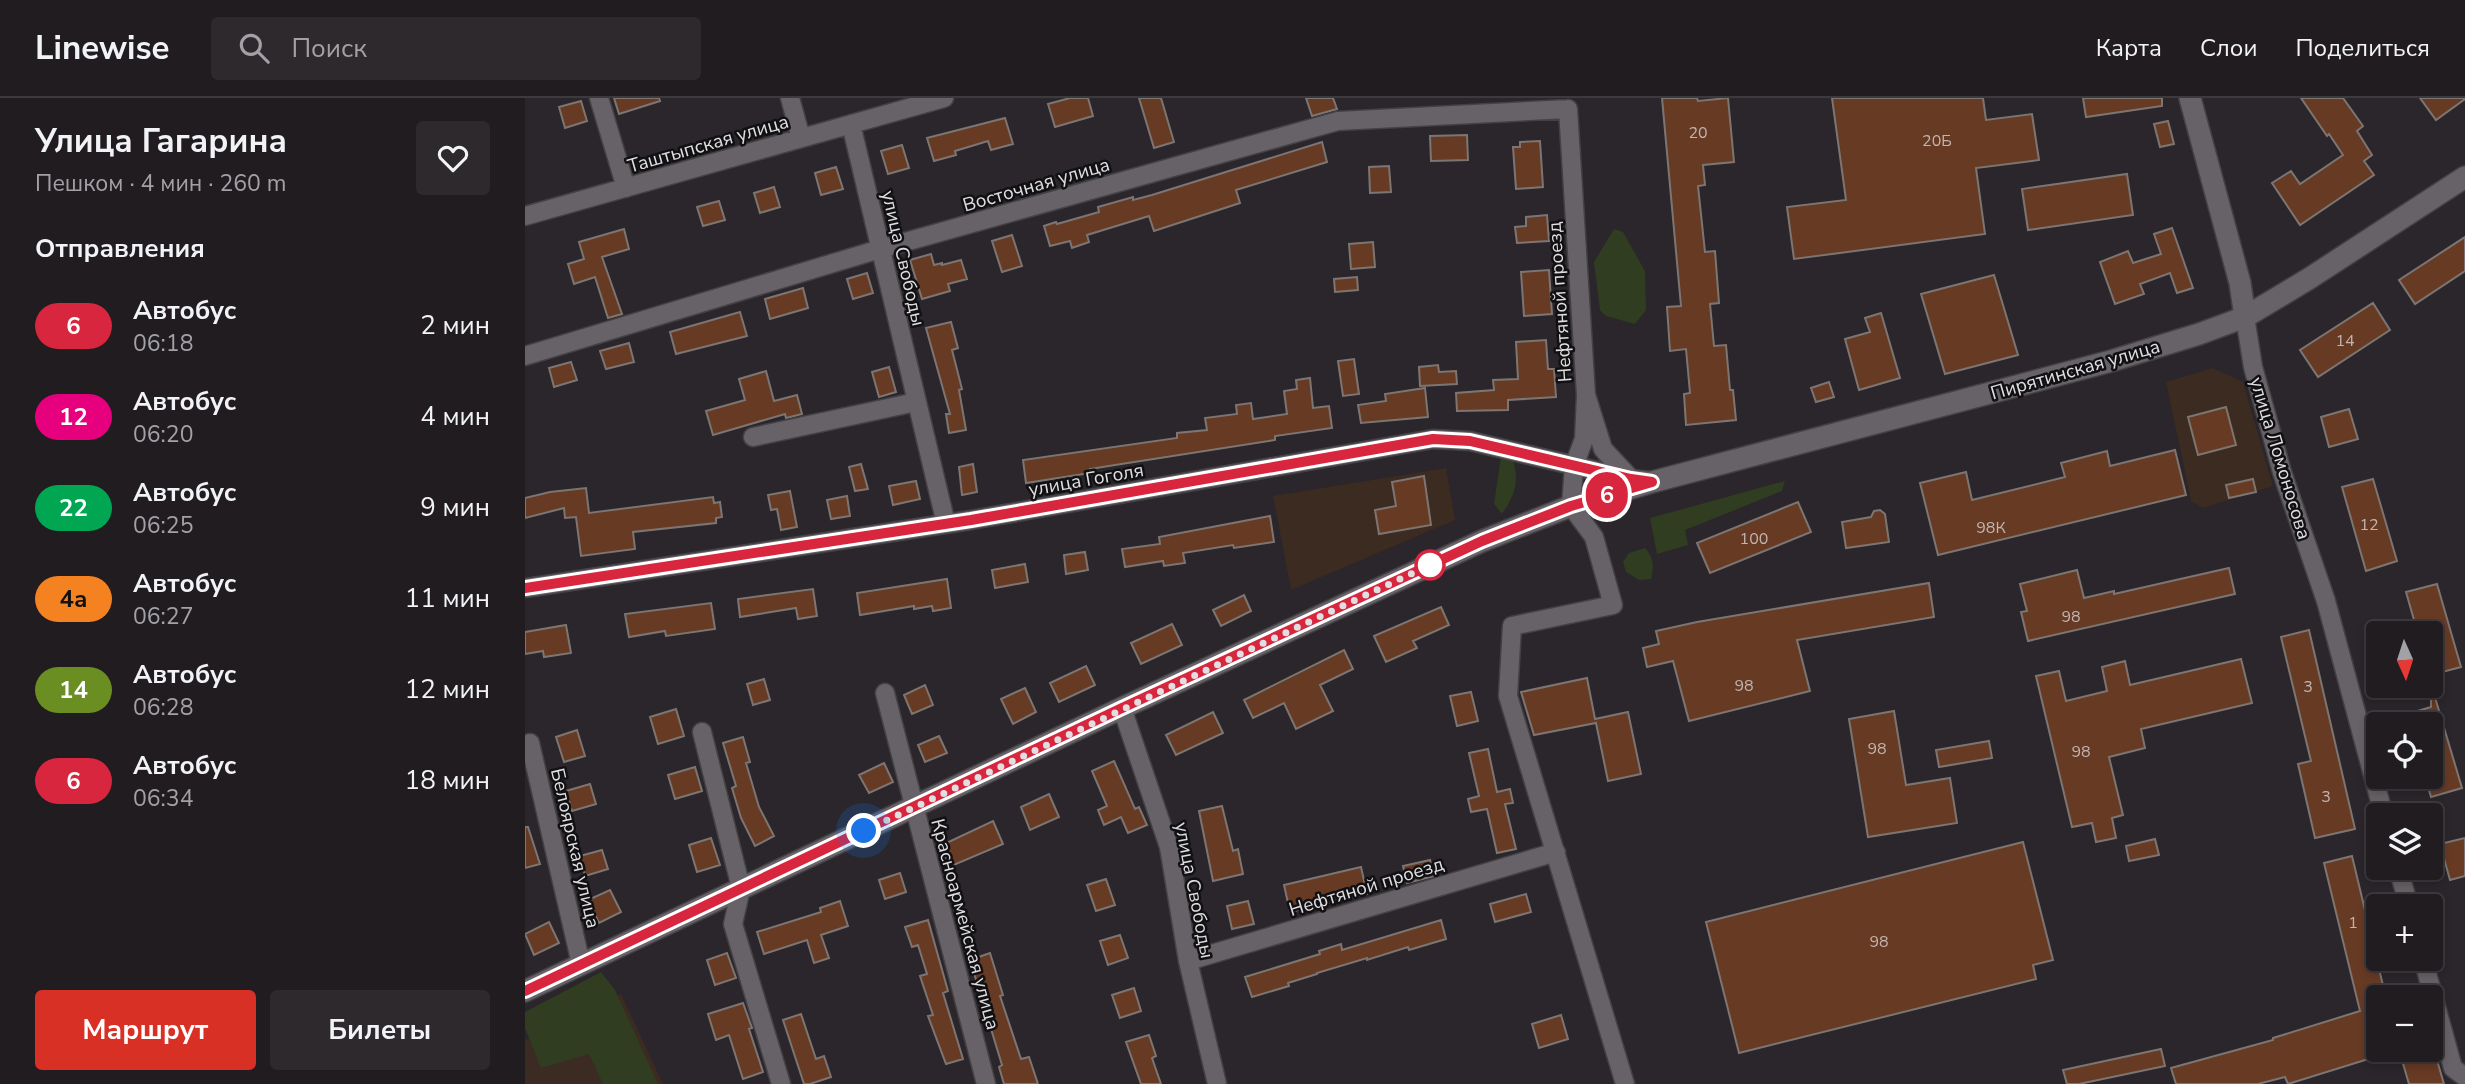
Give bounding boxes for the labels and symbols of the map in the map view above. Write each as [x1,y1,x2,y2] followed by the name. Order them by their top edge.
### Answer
[625,109,792,179] street label: Таштыпская улица
[1688,122,1708,144] house number: 20
[1922,130,1952,152] house number: 20Б
[960,152,1113,218] street label: Восточная улица
[875,188,931,329] street label: улица Свободы
[1541,221,1579,383] street label: Нефтяной проезд
[2335,330,2355,352] house number: 14
[1988,333,2163,407] street label: Пирятинская улица
[2243,374,2317,543] street label: улица Ломоносова
[1026,457,1146,503] street label: улица Гоголя
[1584,472,1630,518] line badge: 6
[2359,514,2379,536] house number: 12
[1976,517,2006,539] house number: 98К
[1740,528,1768,550] house number: 100
[1415,550,1445,580] unlabelled marker
[2061,606,2081,628] house number: 98
[2366,621,2443,698] north arrow
[1734,675,1754,697] house number: 98
[2303,676,2313,698] house number: 3
[1867,738,1887,760] house number: 98
[2071,741,2091,763] house number: 98
[544,766,606,931] street label: Белоярская улица
[2321,786,2331,808] house number: 3
[846,813,881,848] your location
[924,816,1006,1033] street label: Красноармейская улица
[1168,820,1220,961] street label: улица Свободы
[1286,851,1447,923] street label: Нефтяной проезд
[2348,912,2358,934] house number: 1
[1869,931,1889,953] house number: 98

